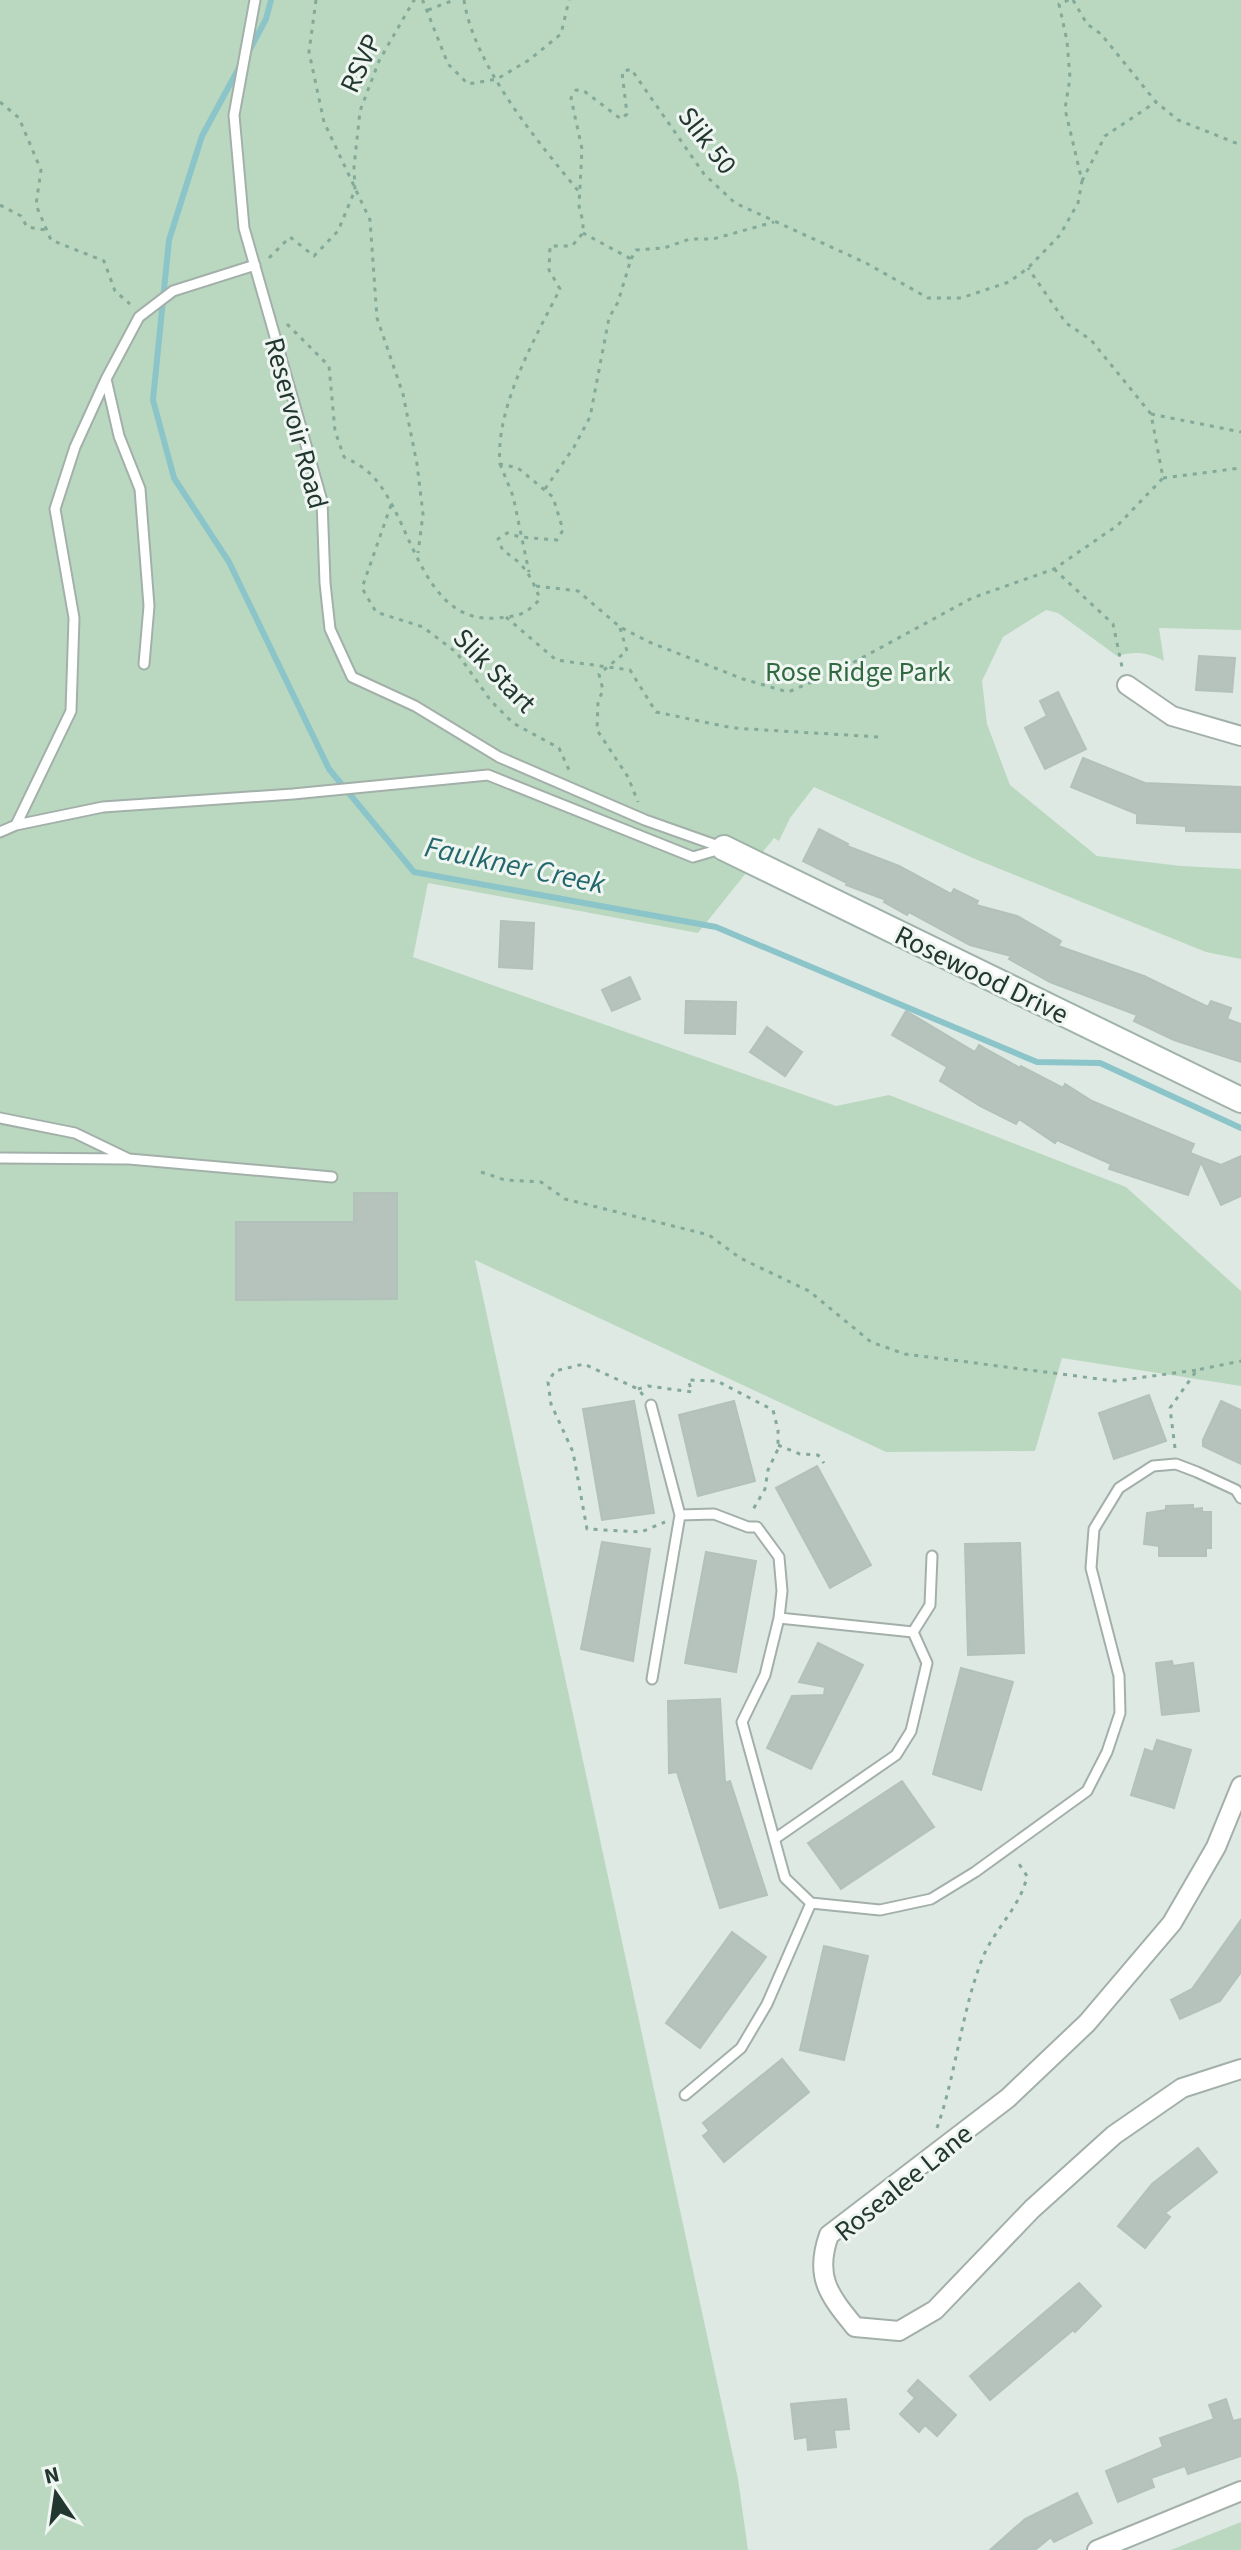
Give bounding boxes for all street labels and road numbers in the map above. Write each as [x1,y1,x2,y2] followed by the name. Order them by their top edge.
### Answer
[330,27,392,99] street label: RSVP
[668,98,746,183] street label: Slik 50
[254,333,338,513] street label: Reservoir Road
[443,619,545,723] street label: Slik Start
[888,916,1075,1034] street label: Rosewood Drive
[826,2115,981,2251] street label: Rosealee Lane

